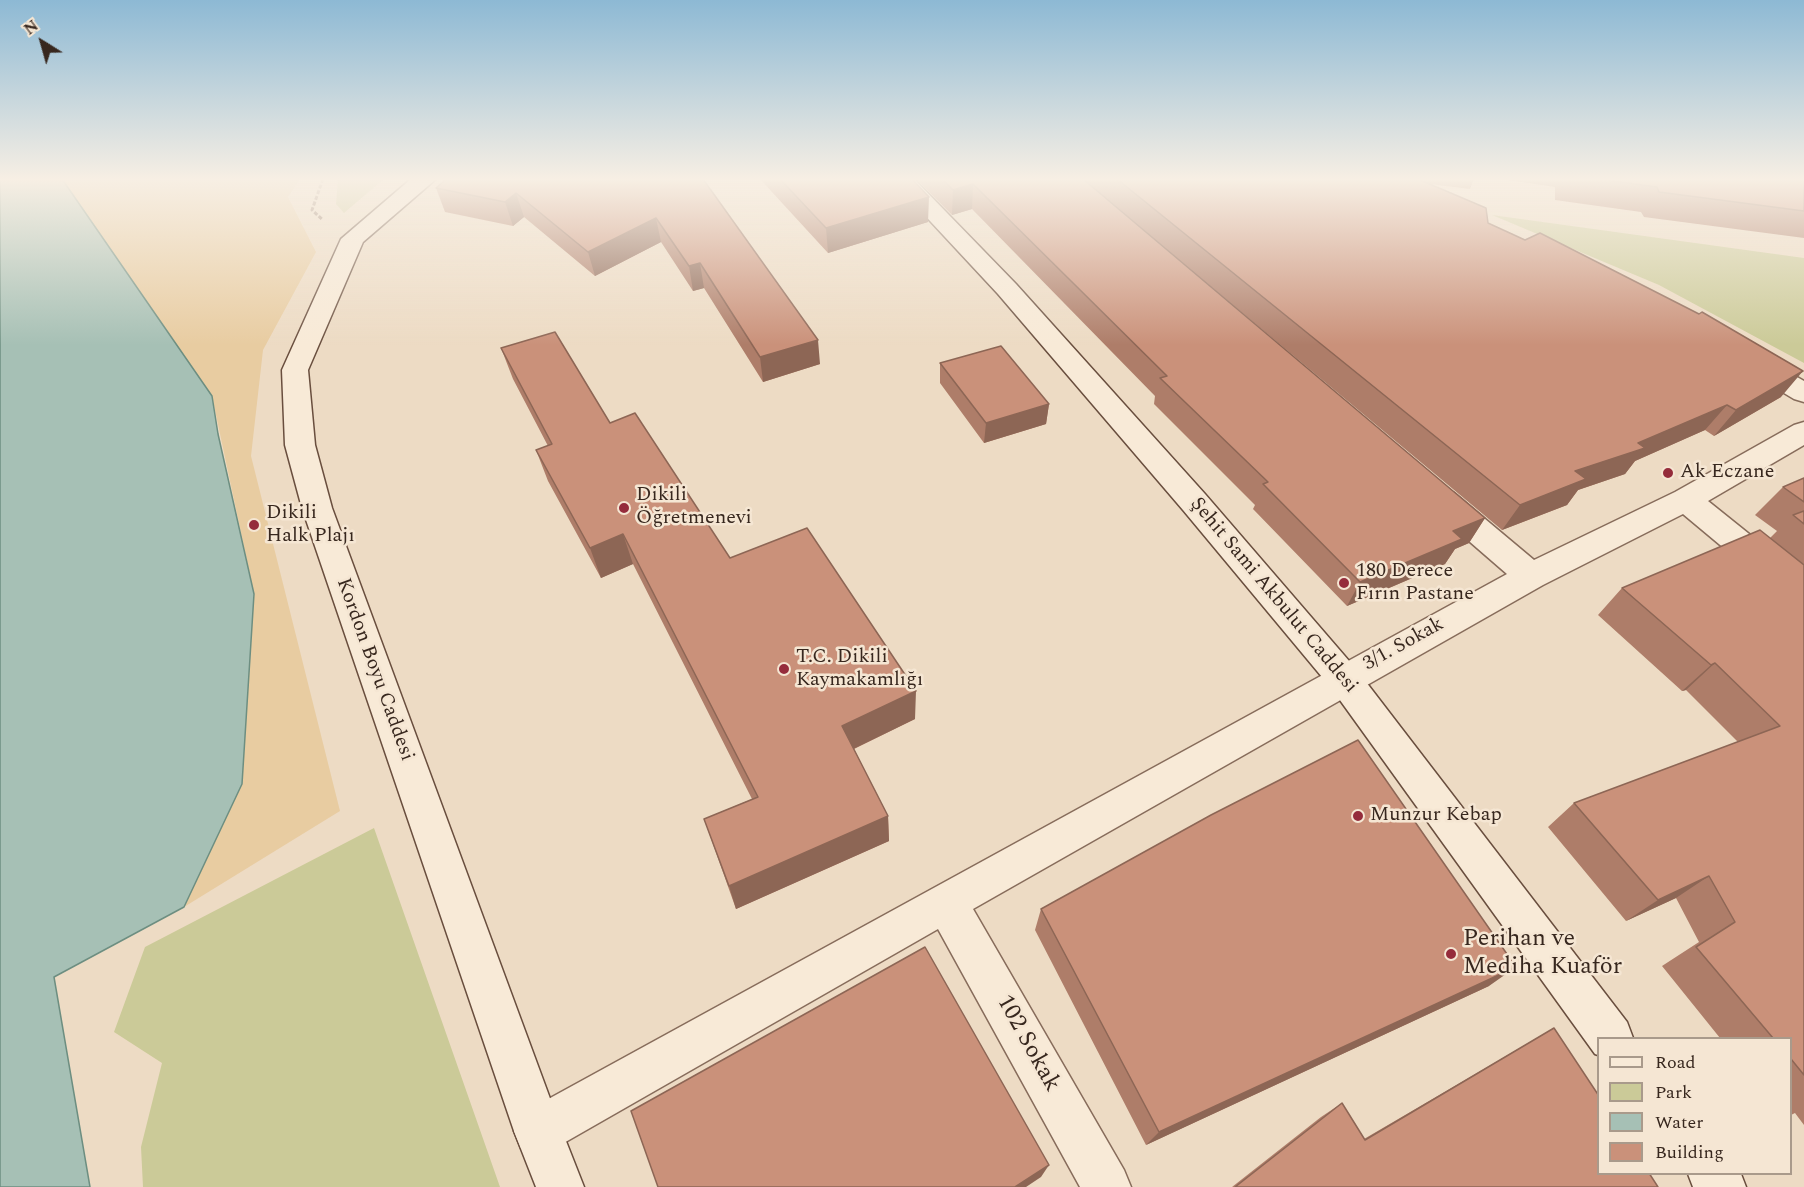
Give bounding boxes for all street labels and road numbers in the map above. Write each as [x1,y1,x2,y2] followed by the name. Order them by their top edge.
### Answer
[1184,493,1362,699] street label: Şehit Sami Akbulut Caddesi
[330,575,418,765] street label: Kordon Boyu Caddesi
[1359,613,1449,677] street label: 3/1. Sokak
[989,991,1065,1097] street label: 102 Sokak

